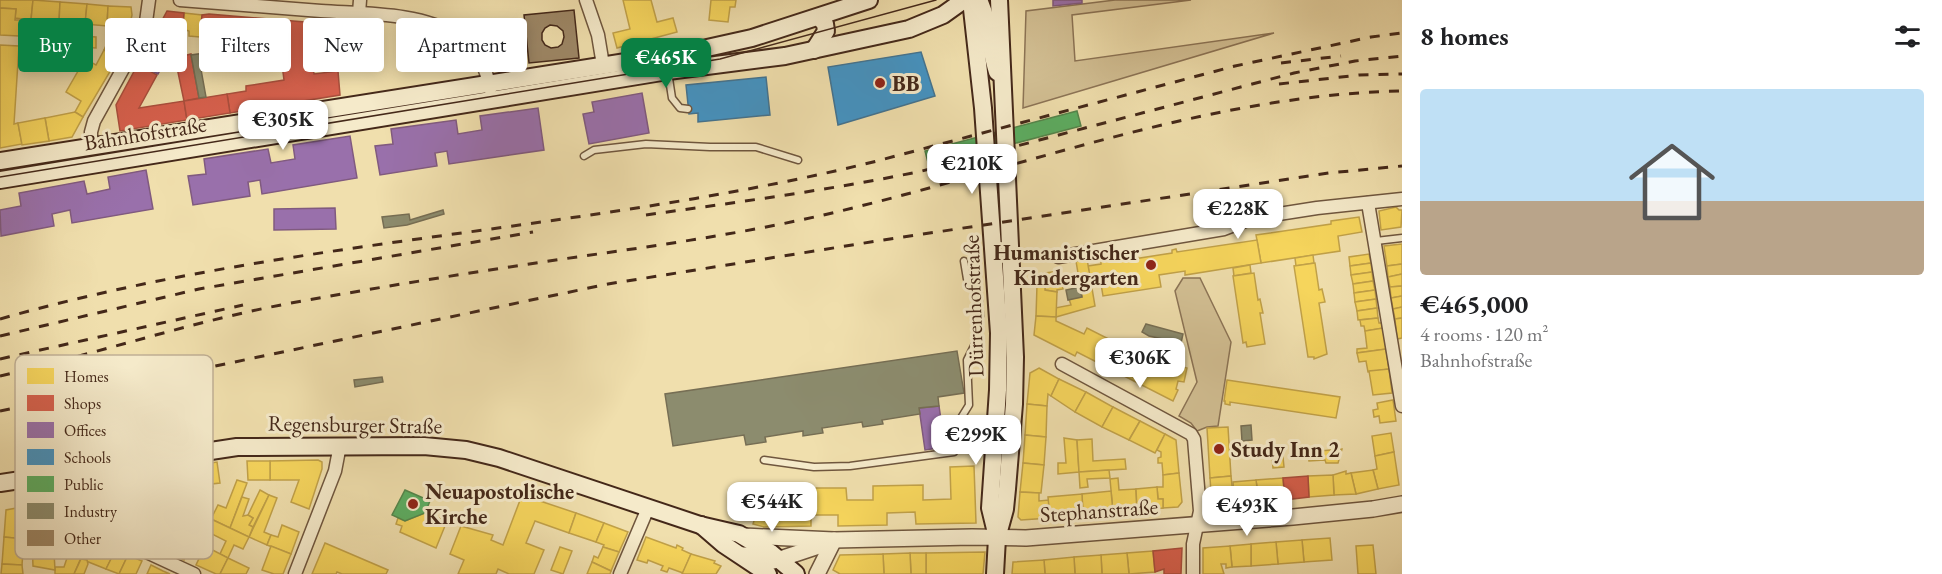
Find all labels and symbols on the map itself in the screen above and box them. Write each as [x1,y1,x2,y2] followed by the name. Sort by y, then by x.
[624,38,708,89] pin: €465K
[892,69,920,98] place label: BB
[873,76,887,90] marker: BB
[241,100,325,151] pin: €305K
[82,109,209,157] street label: Bahnhofstraße
[930,144,1014,195] pin: €210K
[1196,189,1280,240] pin: €228K
[957,234,990,377] street label: Dürrenhofstraße
[993,238,1140,292] place label: Humanistischer Kindergarten
[1144,258,1158,272] marker: Humanistischer Kindergarten
[1098,338,1182,389] pin: €306K
[15,355,213,559] legend
[64,366,109,387] text: Homes
[64,393,101,414] text: Shops
[268,408,443,441] street label: Regensburger Straße
[934,415,1018,466] pin: €299K
[64,420,106,441] text: Offices
[1231,435,1340,464] place label: Study Inn 2
[1212,442,1226,456] marker: Study Inn 2
[64,447,111,468] text: Schools
[64,474,104,495] text: Public
[425,477,574,531] place label: Neuapostolische Kirche
[730,482,814,533] pin: €544K
[1205,486,1289,537] pin: €493K
[1039,492,1159,529] street label: Stephanstraße
[406,497,420,511] marker: Neuapostolische Kirche
[64,501,118,522] text: Industry
[64,528,102,549] text: Other

